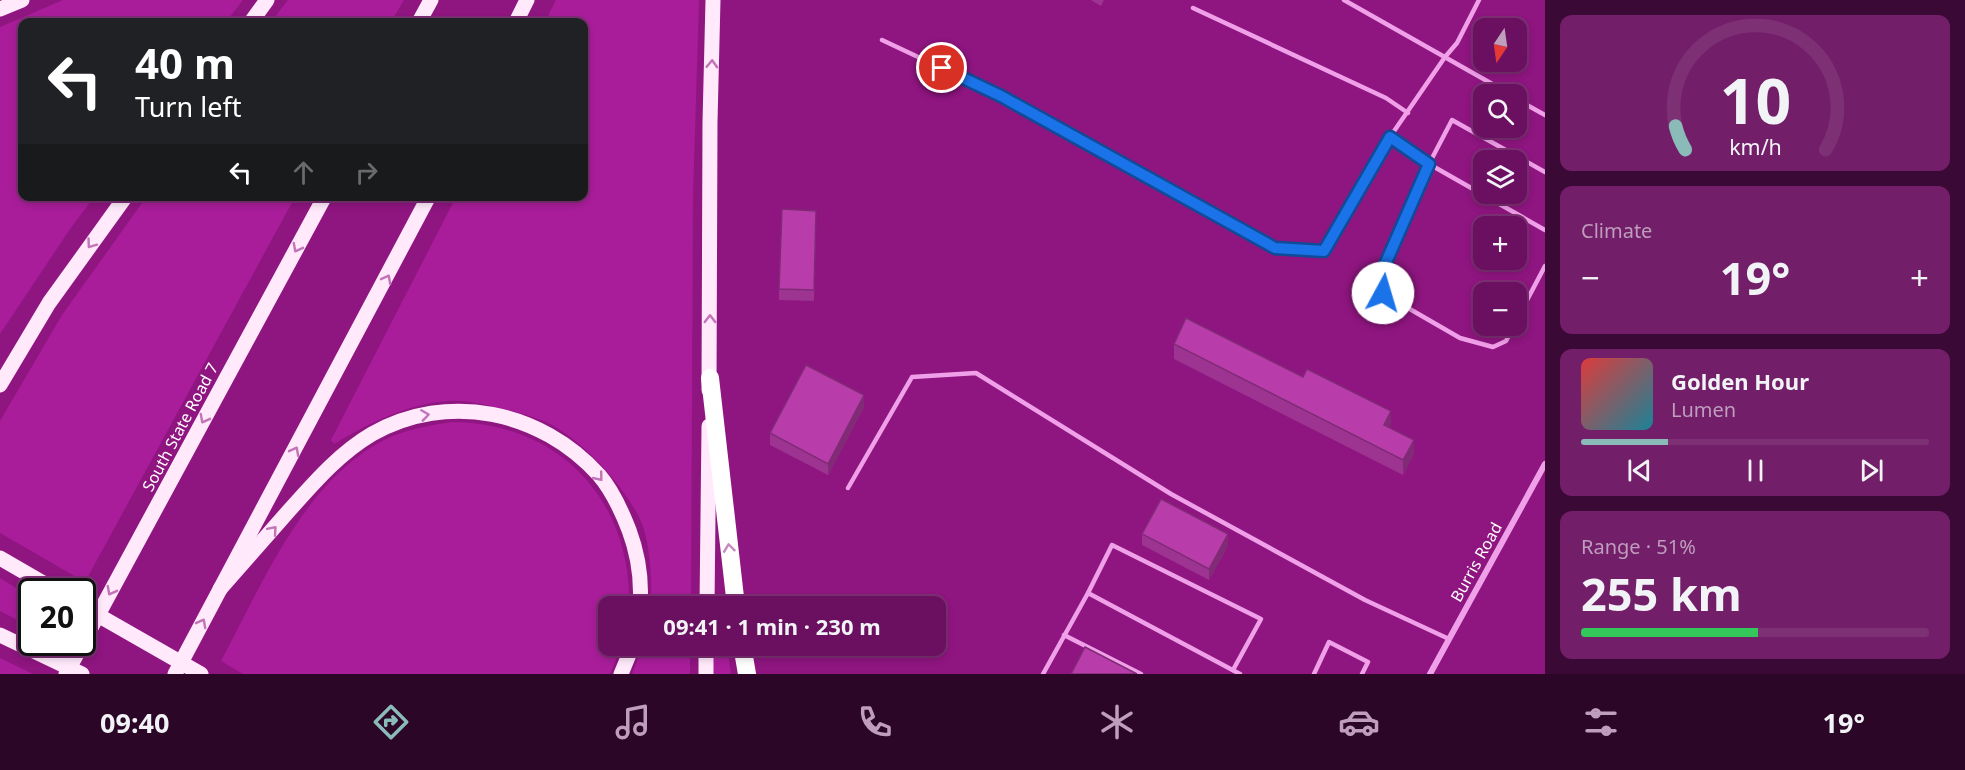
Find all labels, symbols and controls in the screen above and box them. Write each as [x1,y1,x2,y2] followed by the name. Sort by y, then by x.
[1473,18,1527,72] north arrow
[1473,18,1527,336] map controls
[135,34,235,91] text: 40 m
[36,42,114,120] icon: left
[916,42,967,93] pin
[925,51,958,84] icon: arrive
[1719,57,1791,142] text: 10
[705,59,718,68] one-way arrow
[1473,84,1527,138] button: search
[135,88,241,125] text: Turn left
[1729,132,1781,161] text: km/h
[1473,150,1527,204] button: layers
[224,156,257,189] icon: left
[287,156,320,189] icon: ahead
[350,156,383,189] icon: right
[1473,216,1527,270] button: +
[1581,217,1652,244] text: Climate
[88,237,99,248] one-way arrow
[293,242,304,252] one-way arrow
[1720,247,1790,308] text: 19°
[1581,255,1600,300] text: −
[1910,255,1929,300] text: +
[1351,261,1415,325] position arrow
[380,275,391,285] one-way arrow
[1473,282,1527,336] button: −
[704,315,716,324] one-way arrow
[137,359,223,495] street label: South State Road 7
[1671,366,1809,396] text: Golden Hour
[1671,396,1736,423] text: Lumen
[420,409,429,421] one-way arrow
[200,413,211,424] one-way arrow
[288,446,299,457] one-way arrow
[1623,454,1656,487] icon: previous
[1739,454,1772,487] icon: pause
[1855,454,1888,487] icon: next
[592,470,603,481] one-way arrow
[1445,518,1507,606] street label: Burris Road
[266,526,277,537] one-way arrow
[1581,533,1696,560] text: Range · 51%
[724,543,736,552] one-way arrow
[1581,563,1742,624] text: 255 km
[18,578,96,656] speed limit sign: 20
[107,585,118,595] one-way arrow
[663,611,881,641] text: 09:41 · 1 min · 230 m
[195,618,206,629] one-way arrow
[370,701,412,743] icon: directions
[612,701,654,743] icon: music
[854,701,896,743] icon: phone
[1096,701,1138,743] icon: climate
[1338,701,1380,743] icon: car
[1580,701,1622,743] icon: filters
[100,704,169,741] text: 09:40
[1823,704,1865,741] text: 19°

